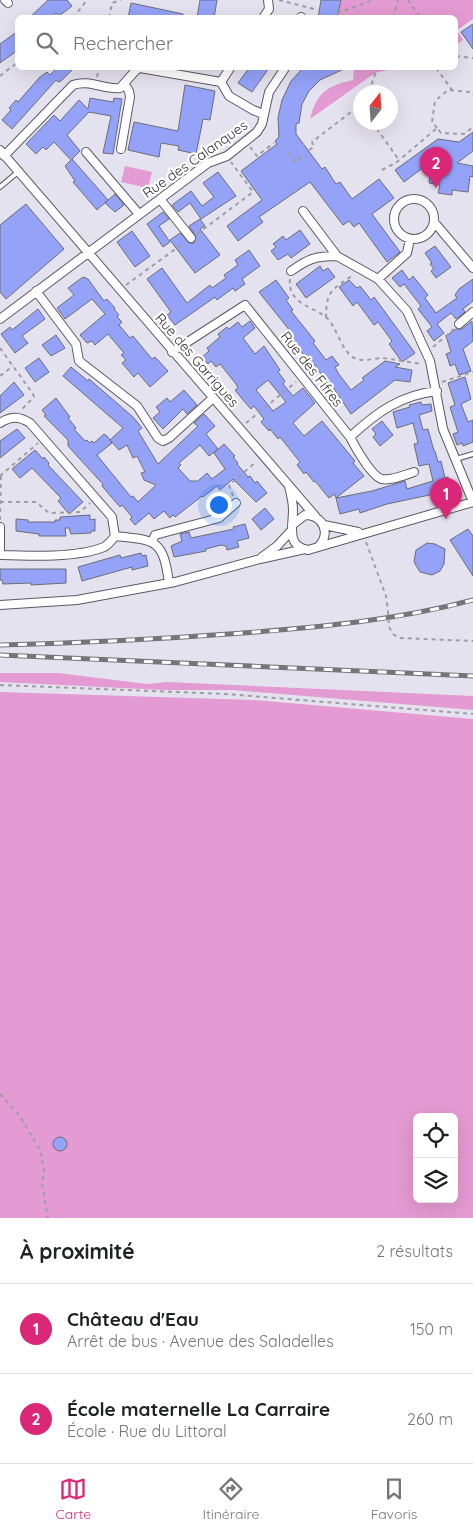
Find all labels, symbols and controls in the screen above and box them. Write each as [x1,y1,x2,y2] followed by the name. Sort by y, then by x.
[15,15,458,70] search box
[33,29,61,57] icon: search
[73,31,173,55] text: Rechercher
[353,85,398,130] north arrow
[139,116,251,202] street label: Rue des Calanques
[420,147,452,188] pin: 2
[151,309,243,411] street label: Rue des Garrigues
[277,328,347,410] street label: Rue des Fifres
[430,478,462,519] pin: 1
[206,492,232,518] your location
[413,1113,458,1203] map controls
[413,1113,458,1158] button: locate
[413,1158,458,1203] button: layers
[20,1238,135,1264] text: À proximité
[376,1241,453,1261] text: 2 résultats
[67,1307,199,1331] text: Château d'Eau
[33,1319,39,1339] text: 1
[410,1319,453,1339] text: 150 m
[67,1331,334,1351] text: Arrêt de bus · Avenue des Saladelles
[67,1397,330,1421] text: École maternelle La Carraire
[31,1409,41,1429] text: 2
[407,1409,453,1429] text: 260 m
[67,1421,227,1441] text: École · Rue du Littoral
[56,1475,91,1523] tab: Carte
[202,1475,259,1523] tab: Itinéraire
[371,1475,417,1523] tab: Favoris

